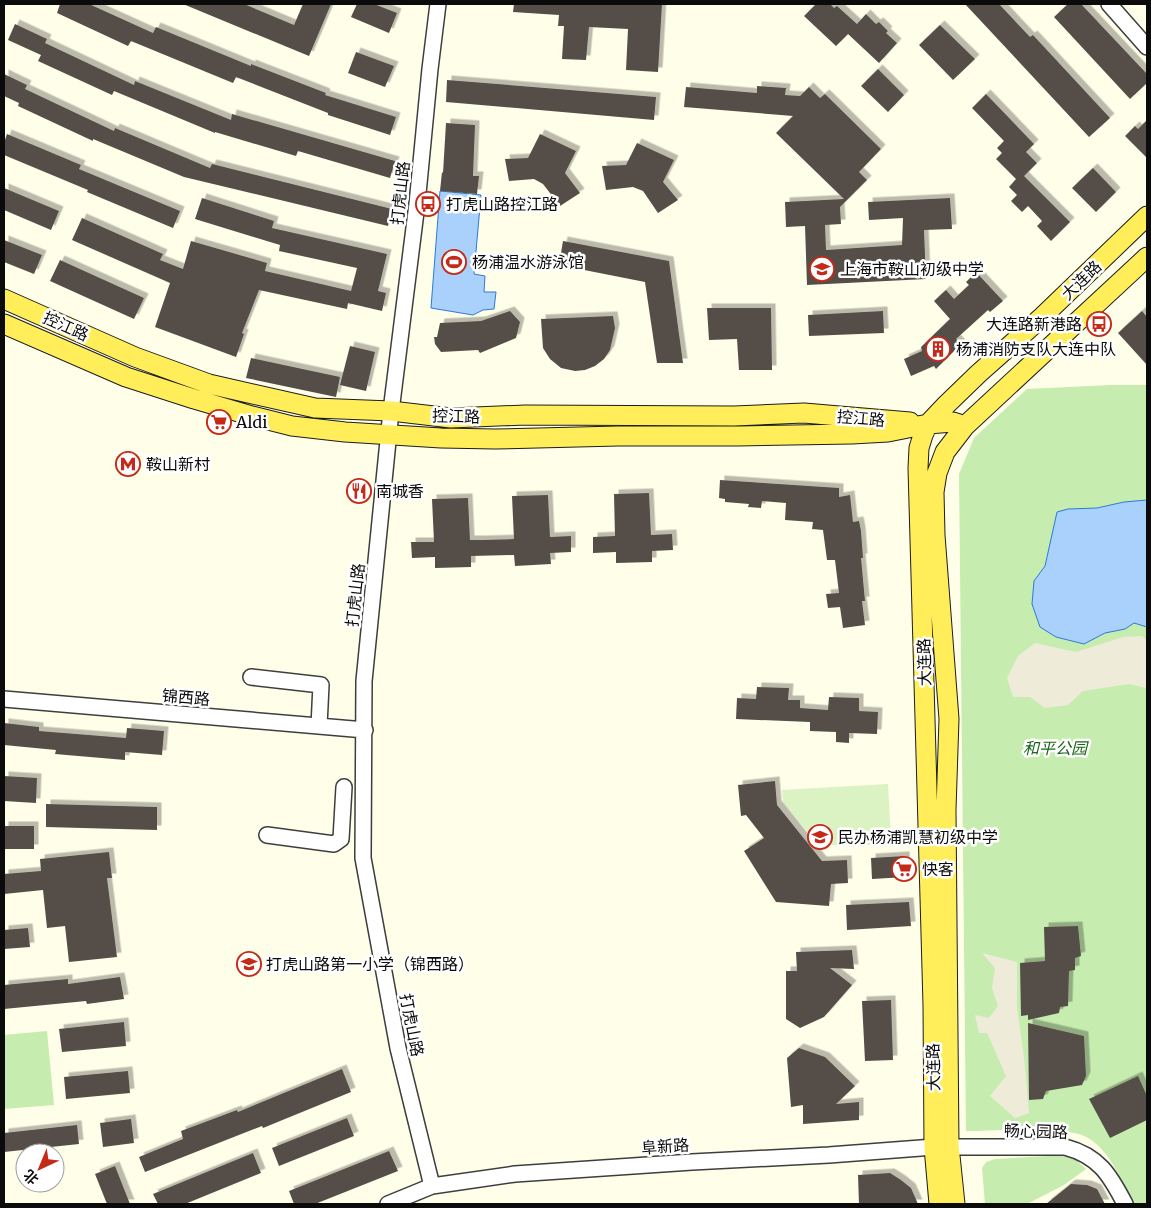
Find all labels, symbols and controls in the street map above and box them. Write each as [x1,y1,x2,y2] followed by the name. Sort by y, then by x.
[387,160,413,226] street label: 打虎山路
[415,191,441,217] bus stop icon: 打虎山路控江路
[446,194,558,214] place label: 打虎山路控江路
[441,249,467,275] sports icon: 杨浦温水游泳馆
[472,252,584,272] place label: 杨浦温水游泳馆
[809,256,835,282] school or university icon: 上海市鞍山初级中学
[1057,256,1105,304] street label: 大连路
[840,259,984,279] place label: 上海市鞍山初级中学
[40,307,92,345] street label: 控江路
[1086,311,1112,337] bus stop icon: 大连路新港路
[986,314,1082,334] place label: 大连路新港路
[925,336,951,362] building icon: 杨浦消防支队大连中队
[956,339,1116,359] place label: 杨浦消防支队大连中队
[432,406,480,426] street label: 控江路
[836,406,886,430] street label: 控江路
[206,409,232,435] supermarket icon: Aldi
[235,412,267,432] place label: Aldi
[115,451,141,477] metro station icon: 鞍山新村
[146,454,210,474] place label: 鞍山新村
[346,478,372,504] restaurant icon: 南城香
[376,481,424,501] place label: 南城香
[342,562,368,628] street label: 打虎山路
[914,638,934,686] street label: 大连路
[161,685,211,709] street label: 锦西路
[1023,738,1089,758] park label: 和平公园
[807,824,833,850] school or university icon: 民办杨浦凯慧初级中学
[838,827,998,847] place label: 民办杨浦凯慧初级中学
[891,856,917,882] supermarket icon: 快客
[922,859,954,879] place label: 快客
[236,951,262,977] school or university icon: 打虎山路第一小学（锦西路）
[266,954,474,974] place label: 打虎山路第一小学（锦西路）
[396,992,428,1058] street label: 打虎山路
[923,1043,943,1091] street label: 大连路
[1004,1120,1068,1142] street label: 畅心园路
[640,1134,690,1158] street label: 阜新路
[15,1143,65,1193] north arrow
[20,1166,42,1189] text: 北

